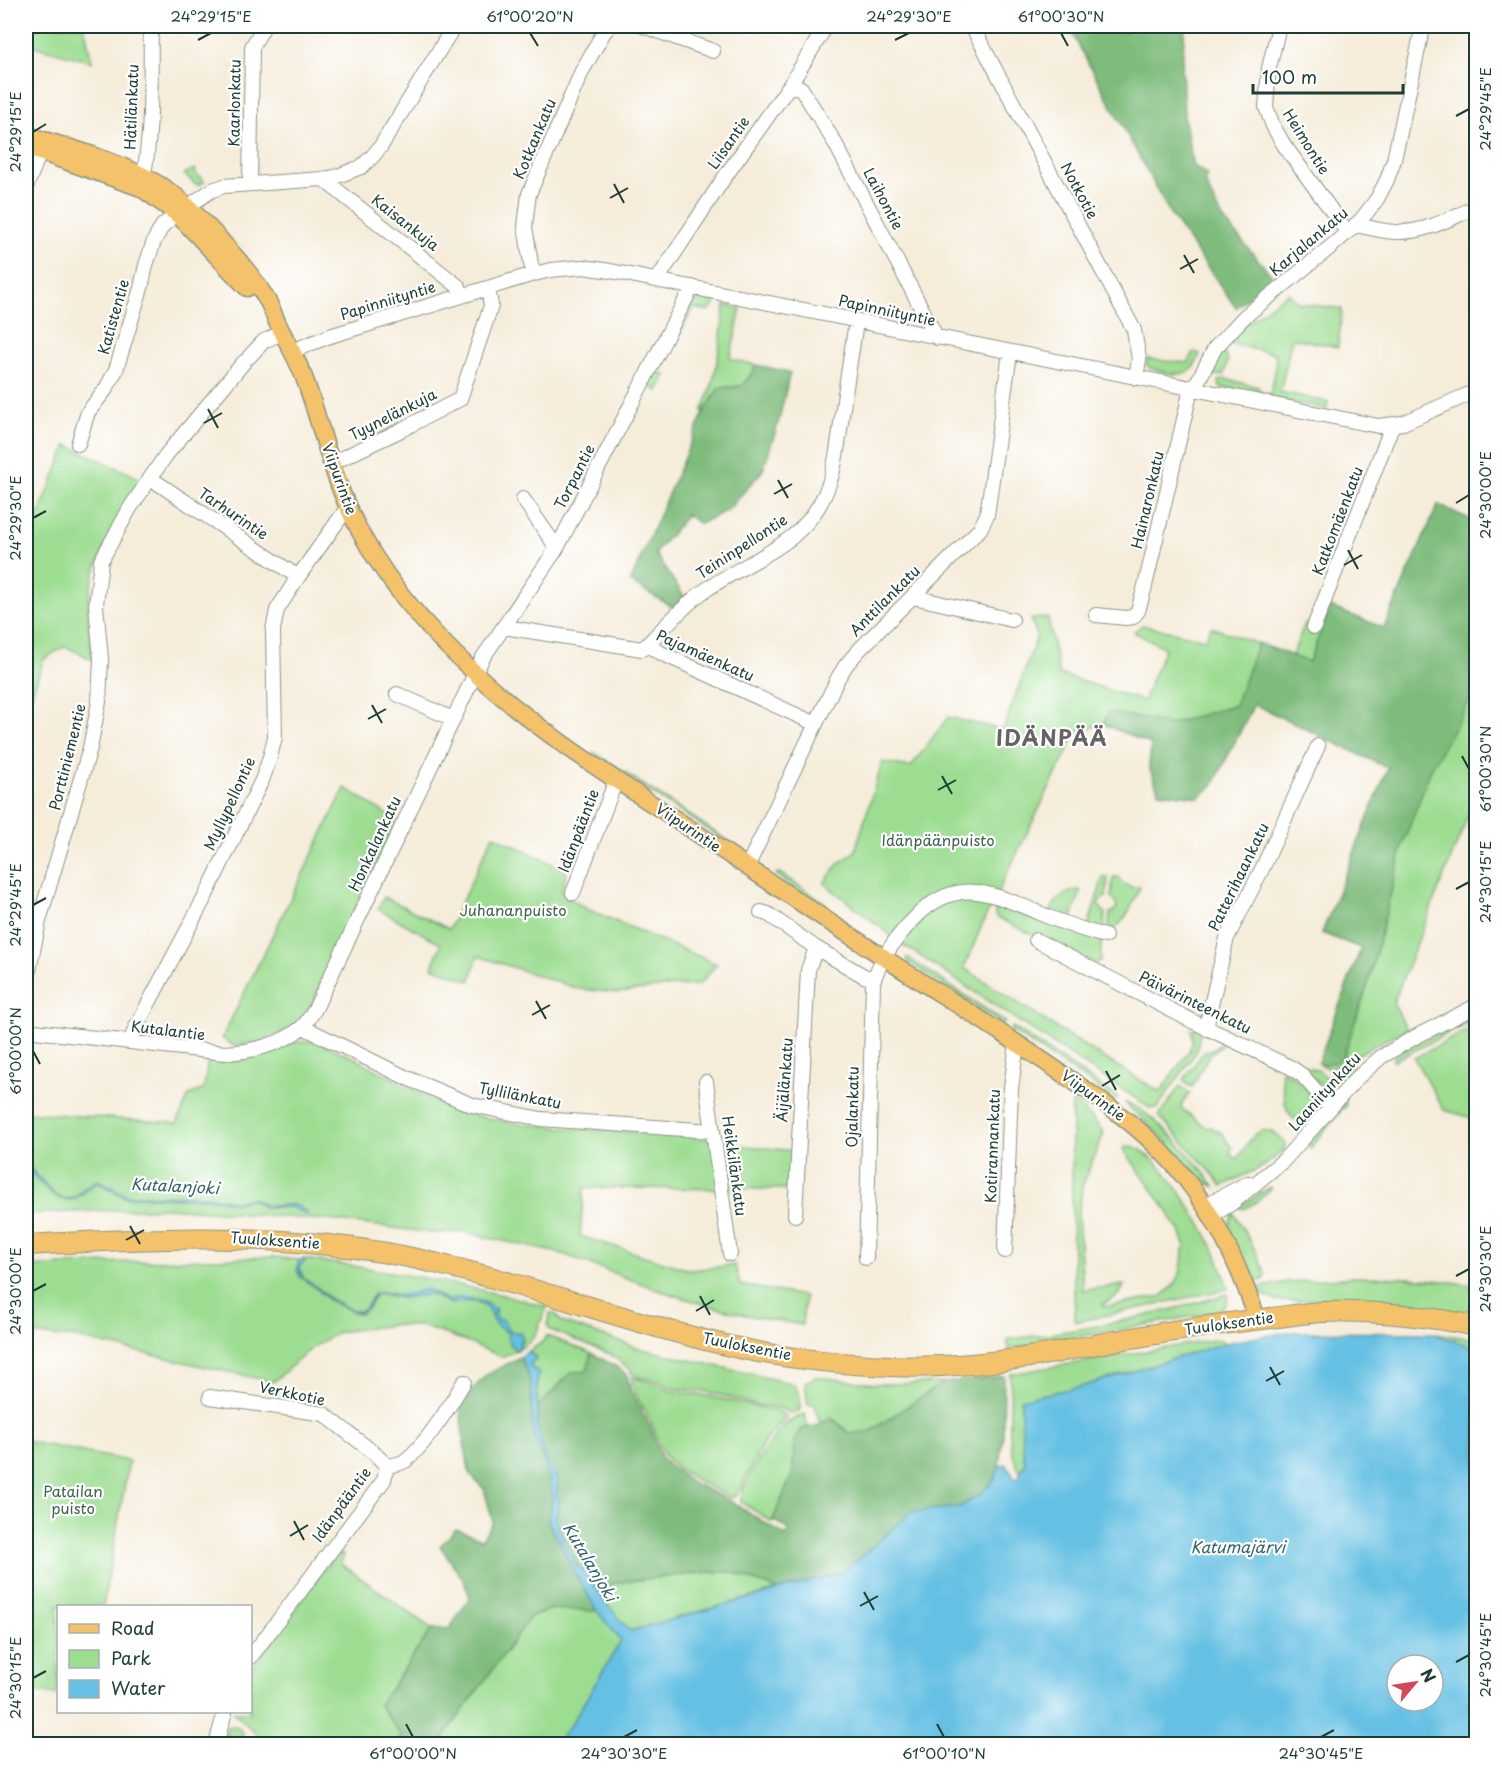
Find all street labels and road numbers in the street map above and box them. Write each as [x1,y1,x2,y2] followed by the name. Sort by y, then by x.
[221,59,246,147] street label: Kaarlonkatu
[118,64,143,150] street label: Hätilänkatu
[506,94,561,182] street label: Kotkankatu
[1278,104,1336,178] street label: Heimontie
[701,111,755,173] street label: Liisantie
[1056,158,1105,223] street label: Notkotie
[858,163,910,233] street label: Laihontie
[367,188,445,256] street label: Kaisankuja
[1264,201,1352,281] street label: Karjalankatu
[337,274,438,325] street label: Papinniityntie
[91,276,134,357] street label: Katistentie
[837,288,938,331] street label: Papinniityntie
[345,381,441,446] street label: Tyynelänkuja
[317,439,364,518] street label: Viipurintie
[547,440,600,513] street label: Torpantie
[1124,448,1169,551] street label: Hainaronkatu
[1305,463,1368,578] street label: Katkomäenkatu
[194,481,274,545] street label: Tarhurintie
[691,508,791,584] street label: Teininpellontie
[843,559,925,641] street label: Anttilankatu
[653,623,758,686] street label: Pajamäenkatu
[42,701,91,812] street label: Porttiniementie
[197,753,260,854] street label: Myllypellontie
[551,785,604,876] street label: Idänpääntie
[341,792,406,895] street label: Honkalankatu
[651,796,726,857] street label: Viipurintie
[1201,818,1274,934] street label: Patterihaankatu
[1136,964,1256,1039] street label: Päivärinteenkatu
[130,1014,207,1045] street label: Kutalantie
[769,1037,798,1123] street label: Äijälänkatu
[1282,1046,1366,1136] street label: Laaniitynkatu
[1057,1064,1131,1126] street label: Viipurintie
[839,1066,864,1148] street label: Ojalankatu
[477,1075,564,1114] street label: Tyllilänkatu
[978,1089,1005,1203] street label: Kotirannankatu
[717,1114,754,1217] street label: Heikkilänkatu
[230,1225,321,1254] street label: Tuuloksentie
[1183,1305,1275,1340] street label: Tuuloksentie
[701,1326,793,1365] street label: Tuuloksentie
[257,1374,327,1411] street label: Verkkotie
[306,1462,376,1546] street label: Idänpääntie

